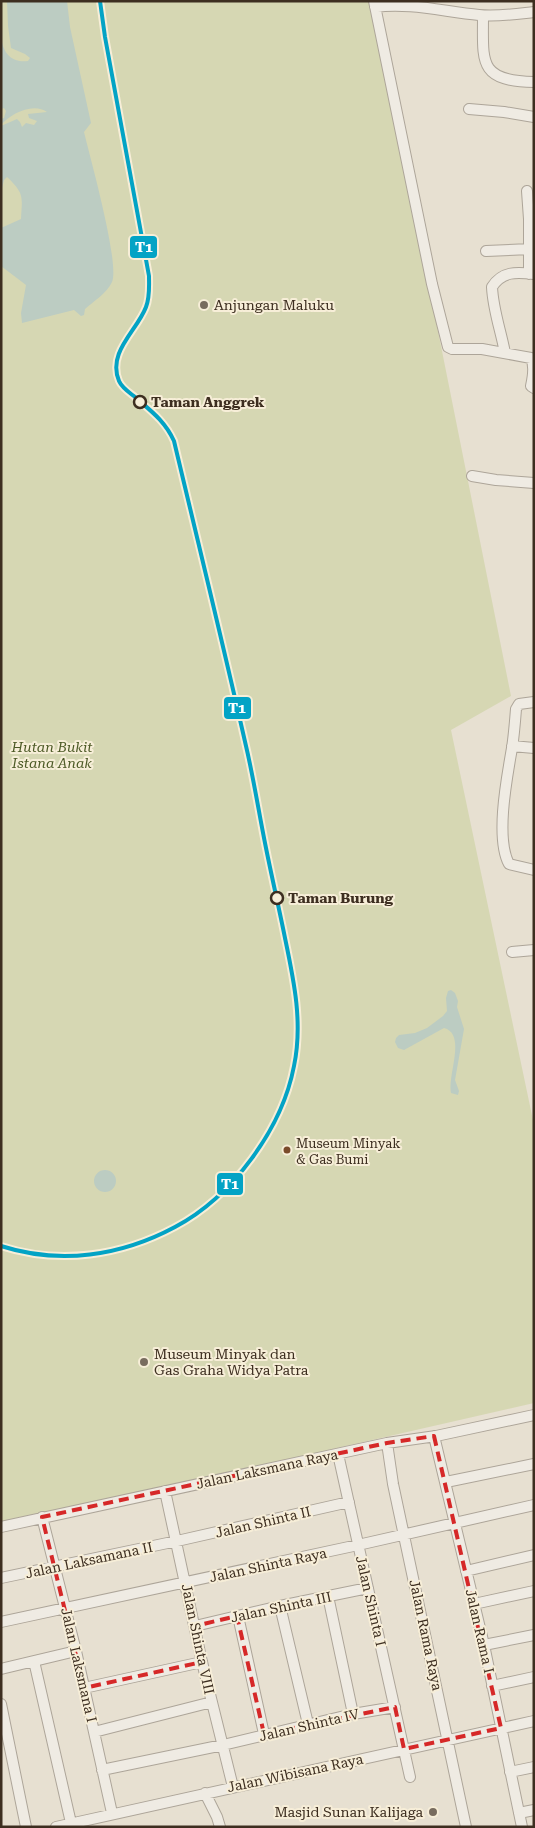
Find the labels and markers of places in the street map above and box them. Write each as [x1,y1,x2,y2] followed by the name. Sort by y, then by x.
[214,297,334,313] place label: Anjungan Maluku
[198,299,210,311] marker: Anjungan Maluku
[151,394,265,410] place label: Taman Anggrek
[133,395,147,409] marker: Taman Anggrek
[288,890,394,906] place label: Taman Burung
[270,891,284,905] marker: Taman Burung
[296,1136,400,1167] place label: Museum Minyak & Gas Bumi
[282,1145,292,1155] marker: Museum Minyak & Gas Bumi
[154,1346,309,1378] place label: Museum Minyak dan Gas Graha Widya Patra
[138,1356,150,1368] marker: Museum Minyak dan Gas Graha Widya Patra
[274,1804,423,1820] place label: Masjid Sunan Kalijaga
[427,1806,439,1818] marker: Masjid Sunan Kalijaga

